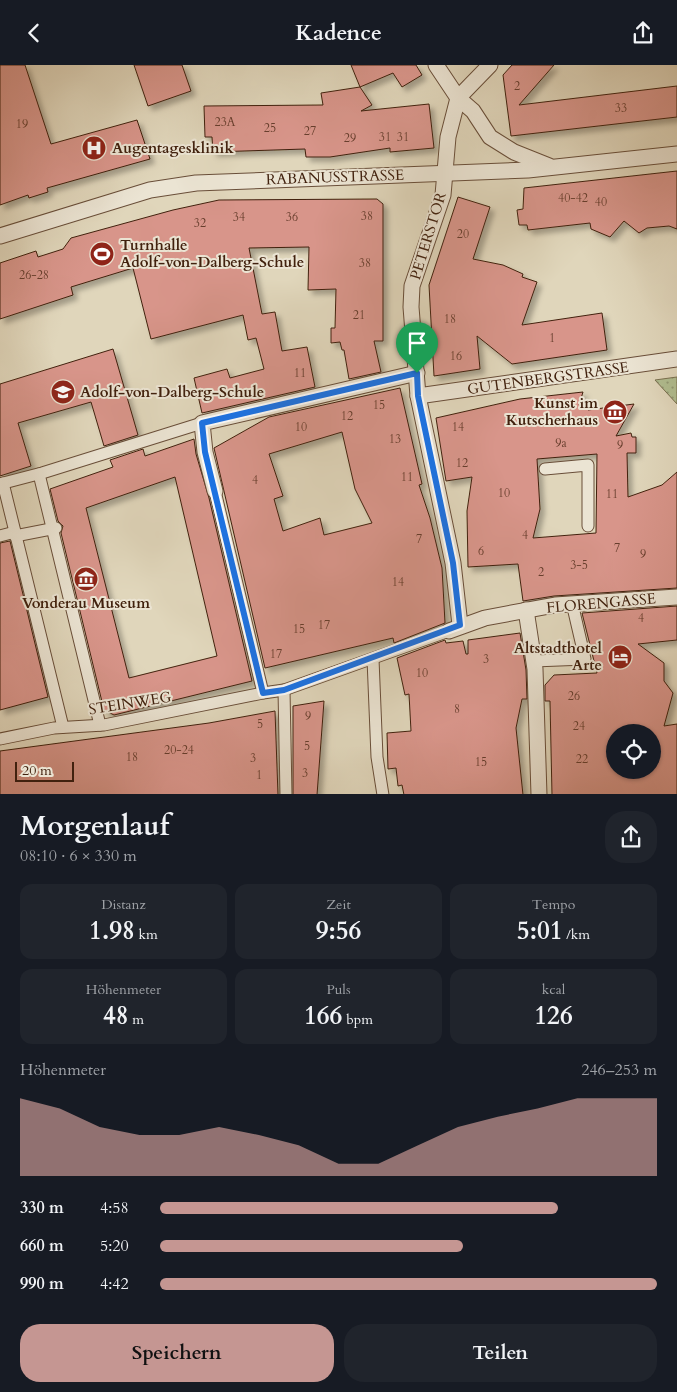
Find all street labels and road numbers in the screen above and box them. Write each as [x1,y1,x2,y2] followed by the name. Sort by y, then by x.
[266,165,404,189] street label: RABANUSSTRASSE
[405,189,451,282] street label: PETERSTOR
[466,357,630,399] street label: GUTENBERGSTRASSE
[545,588,657,618] street label: FLORENGASSE
[87,687,173,719] street label: STEINWEG

